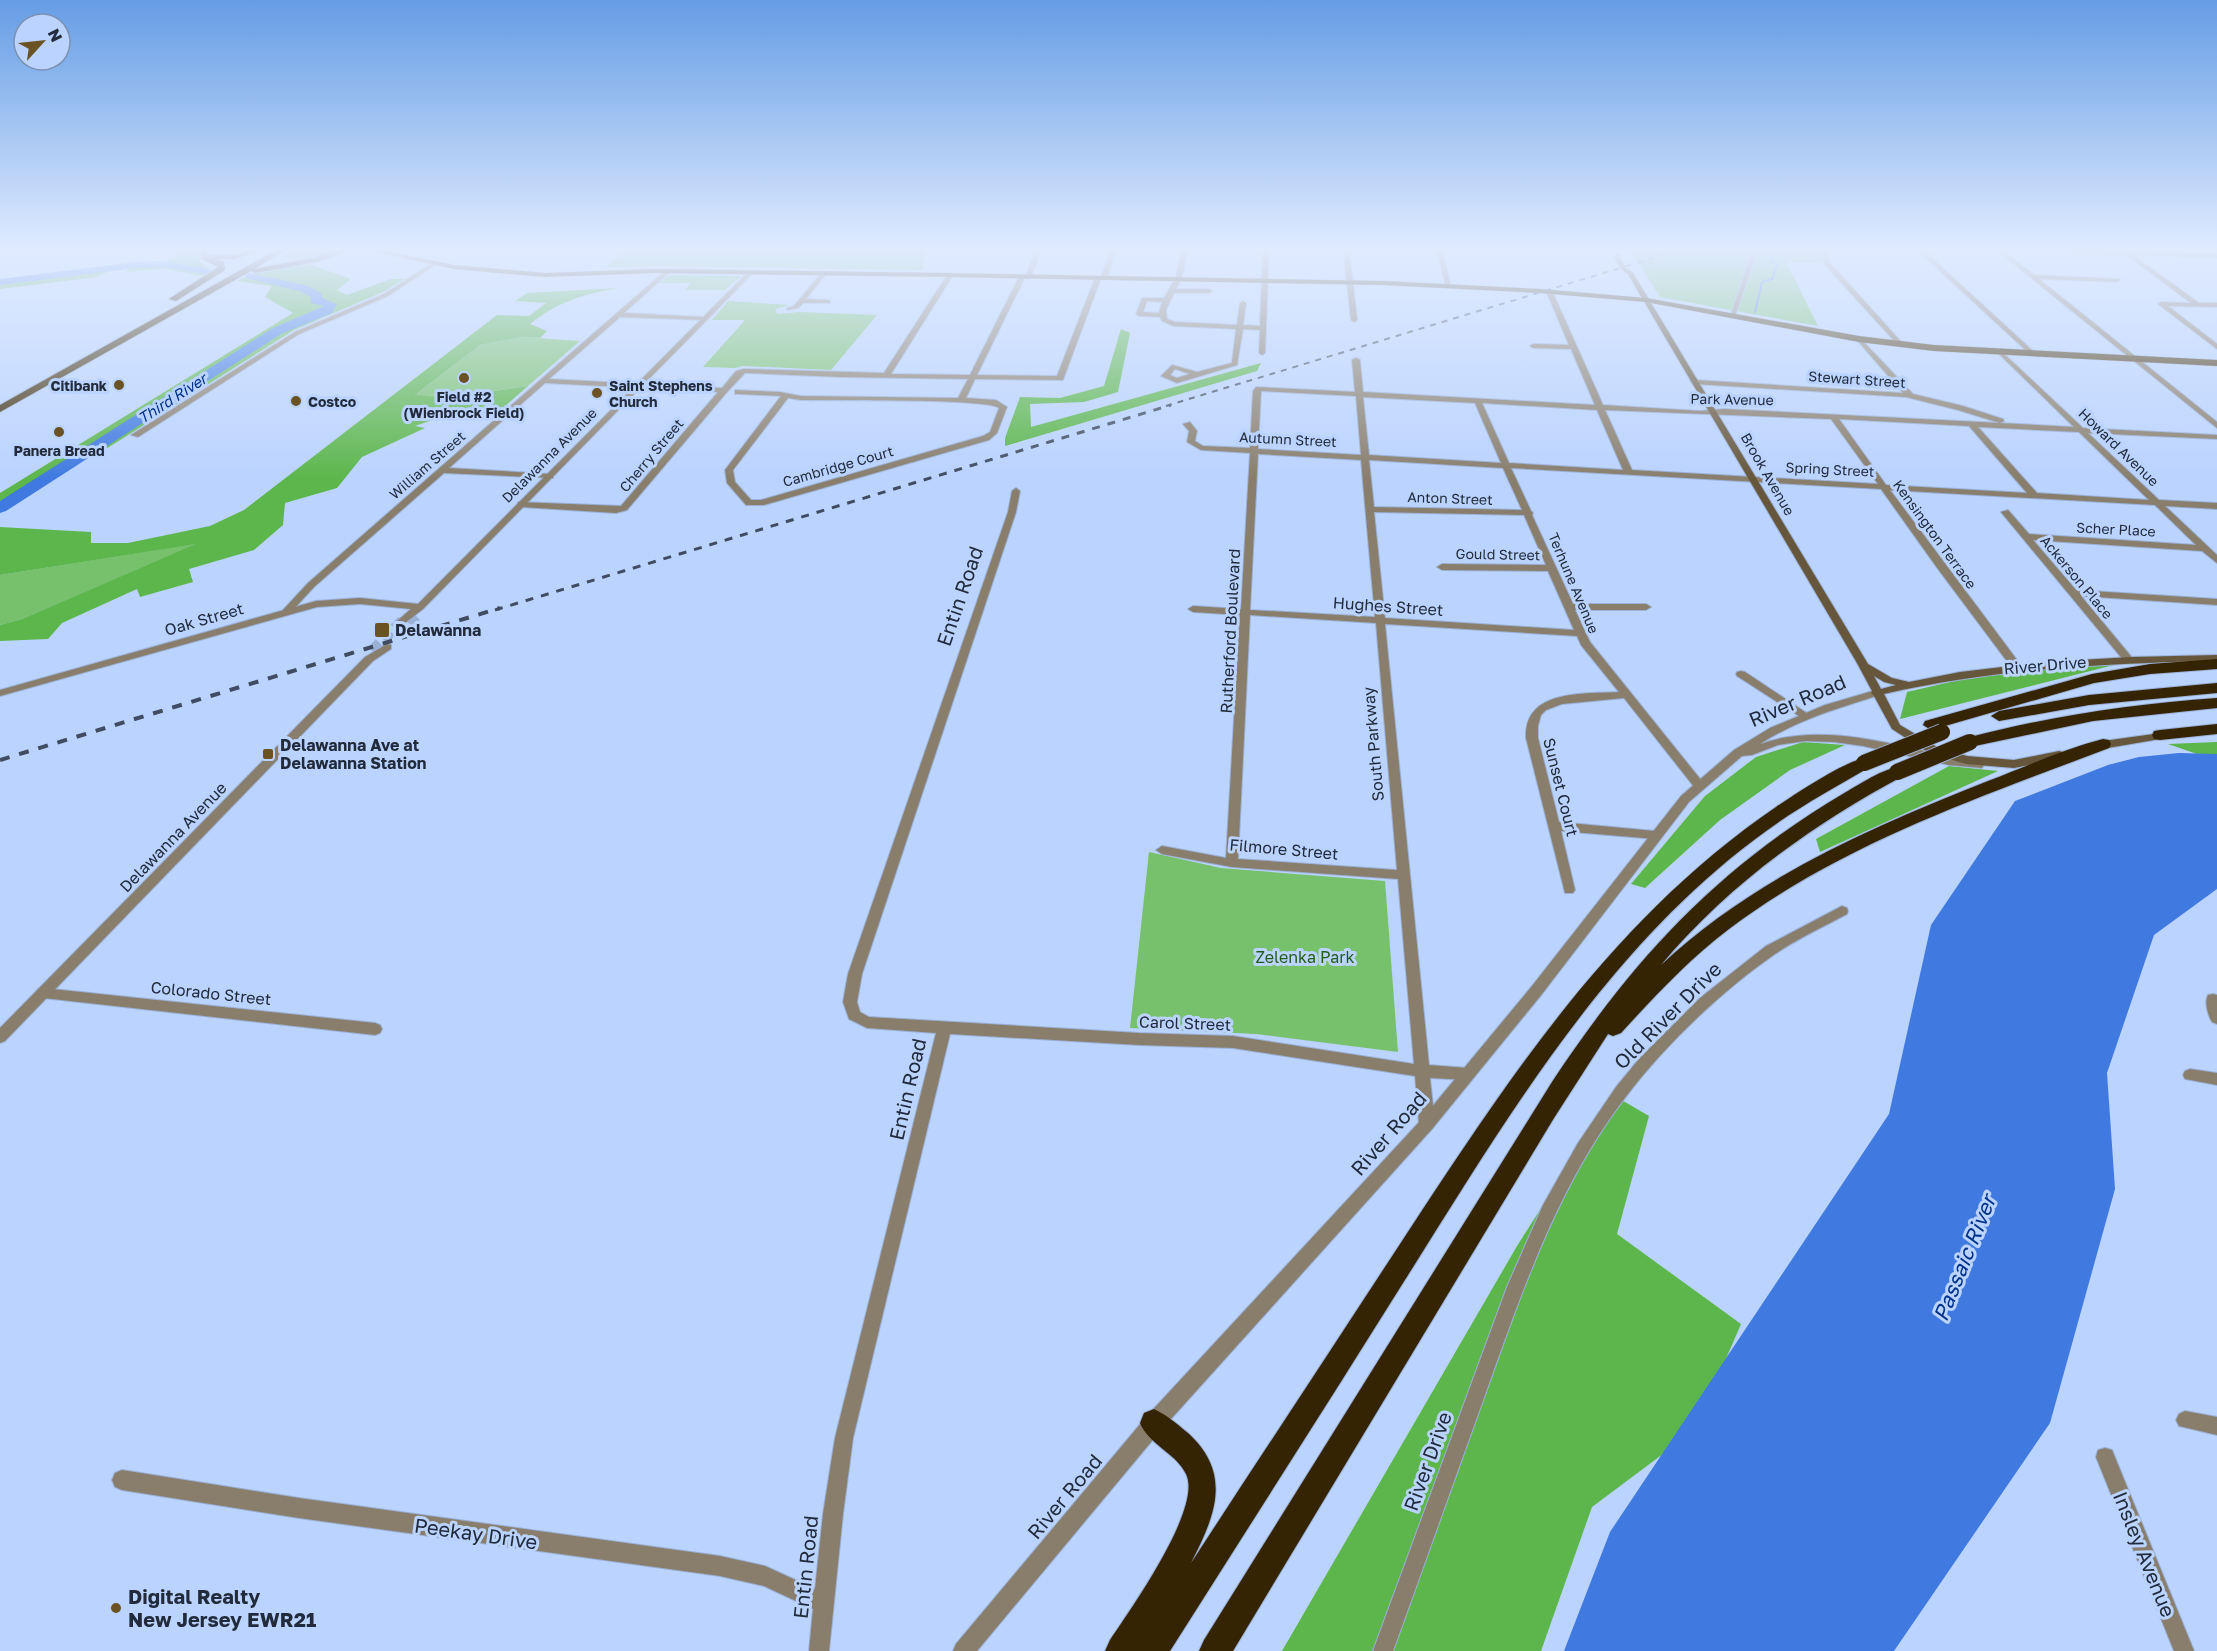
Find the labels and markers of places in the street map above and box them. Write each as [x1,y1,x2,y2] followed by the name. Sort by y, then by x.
[457,371,471,385] marker: Field #2 (Wienbrock Field)
[50,377,107,394] place label: Citibank
[609,377,713,410] place label: Saint Stephens Church
[112,378,126,392] marker: Citibank
[590,386,604,400] marker: Saint Stephens Church
[404,388,524,421] place label: Field #2 (Wienbrock Field)
[308,393,356,410] place label: Costco
[289,394,303,408] marker: Costco
[52,425,66,439] marker: Panera Bread
[13,442,105,459] place label: Panera Bread
[395,620,481,640] place label: Delawanna
[373,621,391,639] marker: Delawanna
[280,735,426,773] place label: Delawanna Ave at Delawanna Station
[261,747,275,761] marker: Delawanna Ave at Delawanna Station
[128,1584,316,1631] place label: Digital Realty New Jersey EWR21
[109,1601,123,1615] marker: Digital Realty New Jersey EWR21

